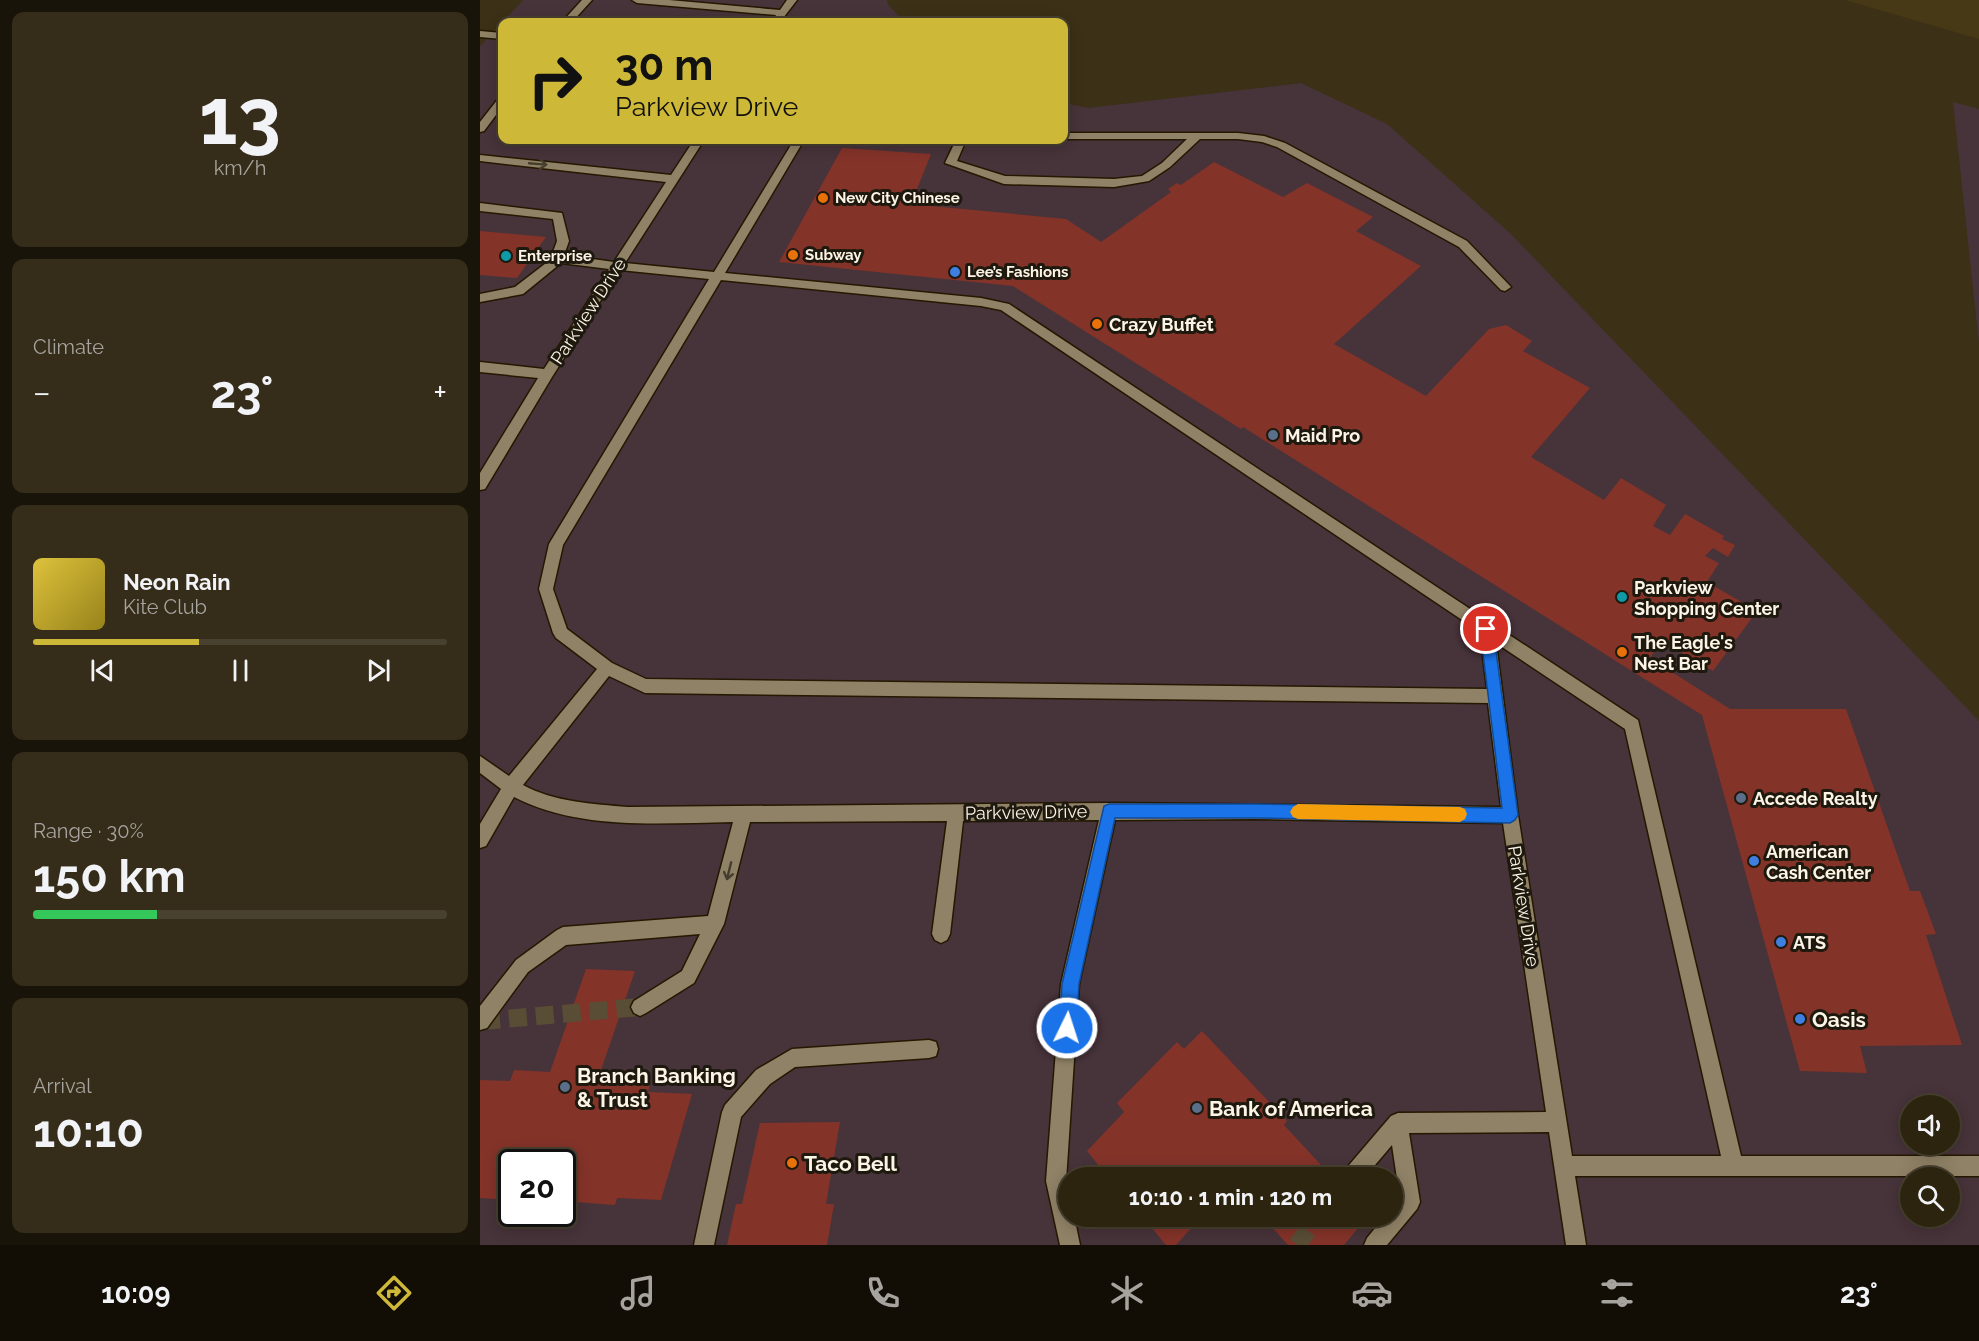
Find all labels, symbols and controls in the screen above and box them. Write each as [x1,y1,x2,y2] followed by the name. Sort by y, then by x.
[615,41,713,90] text: 30 m
[516,42,594,120] icon: right
[199,71,281,162] text: 13
[615,91,798,122] text: Parkview Drive
[214,156,266,180] text: km/h
[528,159,548,170] one-way arrow
[835,189,960,207] place label: New City Chinese
[816,191,830,205] marker: New City Chinese
[805,246,862,264] place label: Subway
[518,247,592,265] place label: Enterprise
[786,248,800,262] marker: Subway
[499,249,513,263] marker: Enterprise
[546,254,630,368] street label: Parkview Drive
[967,263,1069,281] place label: Lee’s Fashions
[948,265,962,279] marker: Lee’s Fashions
[1109,314,1214,335] place label: Crazy Buffet
[1090,317,1104,331] marker: Crazy Buffet
[33,335,104,359] text: Climate
[211,366,273,419] text: 23°
[33,373,51,412] text: −
[433,373,447,412] text: +
[1285,425,1360,446] place label: Maid Pro
[1266,428,1280,442] marker: Maid Pro
[123,569,231,595] text: Neon Rain
[1634,577,1779,619] place label: Parkview Shopping Center
[1615,590,1629,604] marker: Parkview Shopping Center
[123,595,207,619] text: Kite Club
[1460,603,1511,654] pin
[1469,612,1502,645] icon: arrive
[1634,632,1733,674] place label: The Eagle's Nest Bar
[1615,645,1629,659] marker: The Eagle's Nest Bar
[86,654,119,687] icon: previous
[224,654,257,687] icon: pause
[362,654,395,687] icon: next
[1753,788,1878,809] place label: Accede Realty
[1734,791,1748,805] marker: Accede Realty
[965,800,1088,824] street label: Parkview Drive
[33,819,144,843] text: Range · 30%
[1766,841,1871,883] place label: American Cash Center
[1504,844,1544,968] street label: Parkview Drive
[33,850,186,903] text: 150 km
[1747,854,1761,868] marker: American Cash Center
[722,862,734,881] one-way arrow
[1793,932,1826,953] place label: ATS
[1774,935,1788,949] marker: ATS
[1035,996,1099,1060] position arrow
[1812,1007,1866,1032] place label: Oasis
[1793,1012,1807,1026] marker: Oasis
[577,1063,736,1112] place label: Branch Banking & Trust
[33,1074,92,1098] text: Arrival
[558,1080,572,1094] marker: Branch Banking & Trust
[1900,1095,1960,1227] map controls
[1900,1095,1960,1155] button: sound
[1209,1096,1373,1121] place label: Bank of America
[1190,1101,1204,1115] marker: Bank of America
[33,1105,144,1158] text: 10:10
[498,1149,576,1227] speed limit sign: 20
[804,1151,897,1176] place label: Taco Bell
[785,1156,799,1170] marker: Taco Bell
[1900,1167,1960,1227] button: search
[1129,1184,1332,1210] text: 10:10 · 1 min · 120 m
[373,1272,415,1314] icon: directions
[617,1272,659,1314] icon: music
[862,1272,904,1314] icon: phone
[1106,1272,1148,1314] icon: climate
[1351,1272,1393,1314] icon: car
[1596,1272,1638,1314] icon: filters
[101,1278,170,1309] text: 10:09
[1840,1278,1878,1309] text: 23°

